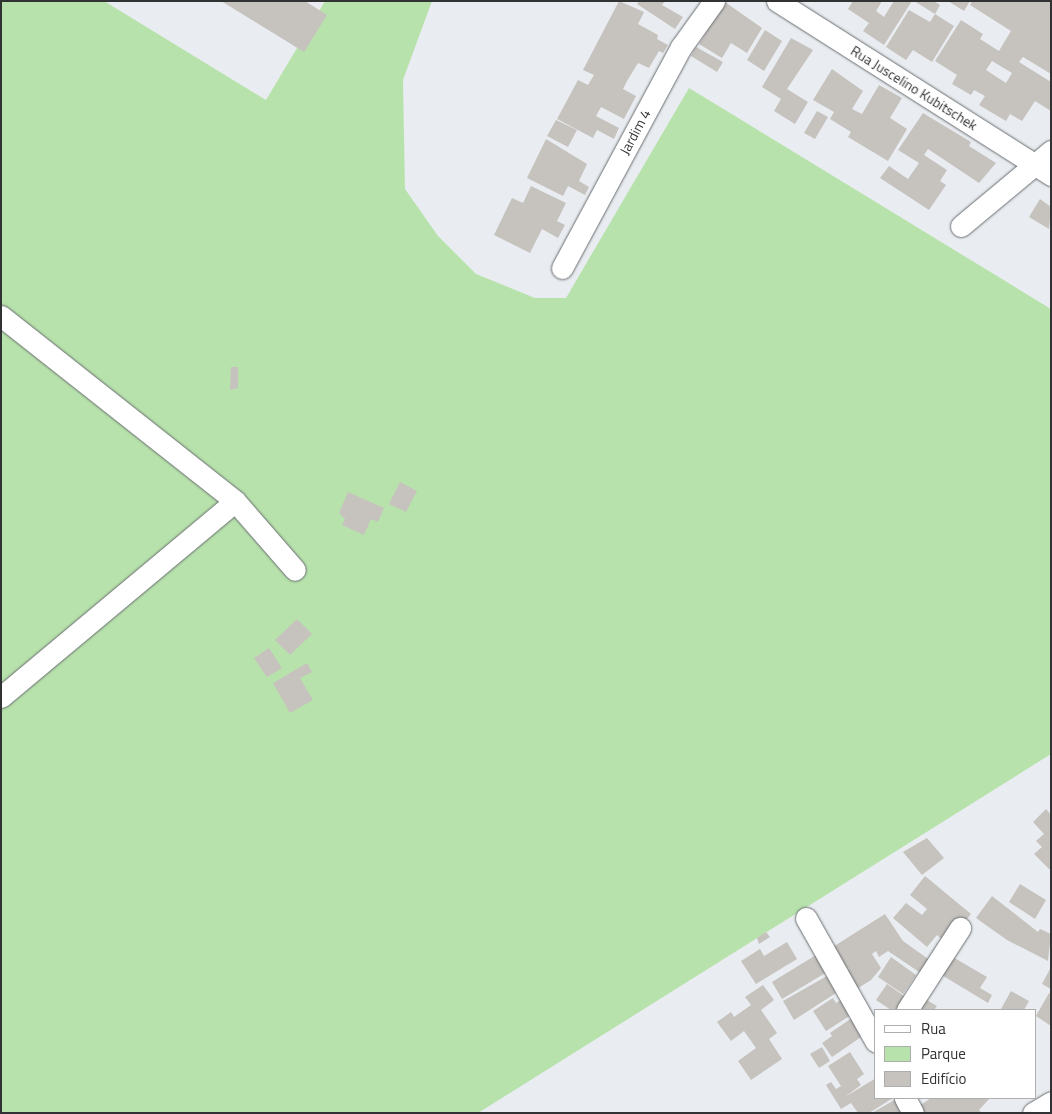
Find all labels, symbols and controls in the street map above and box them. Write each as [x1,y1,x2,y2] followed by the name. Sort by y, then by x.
[848,42,980,134] street label: Rua Juscelino Kubitschek
[616,107,654,157] street label: Jardim 4
[874,1009,1037,1099] legend
[921,1017,946,1040] text: Rua
[921,1042,966,1065] text: Parque
[921,1067,966,1090] text: Edifício

